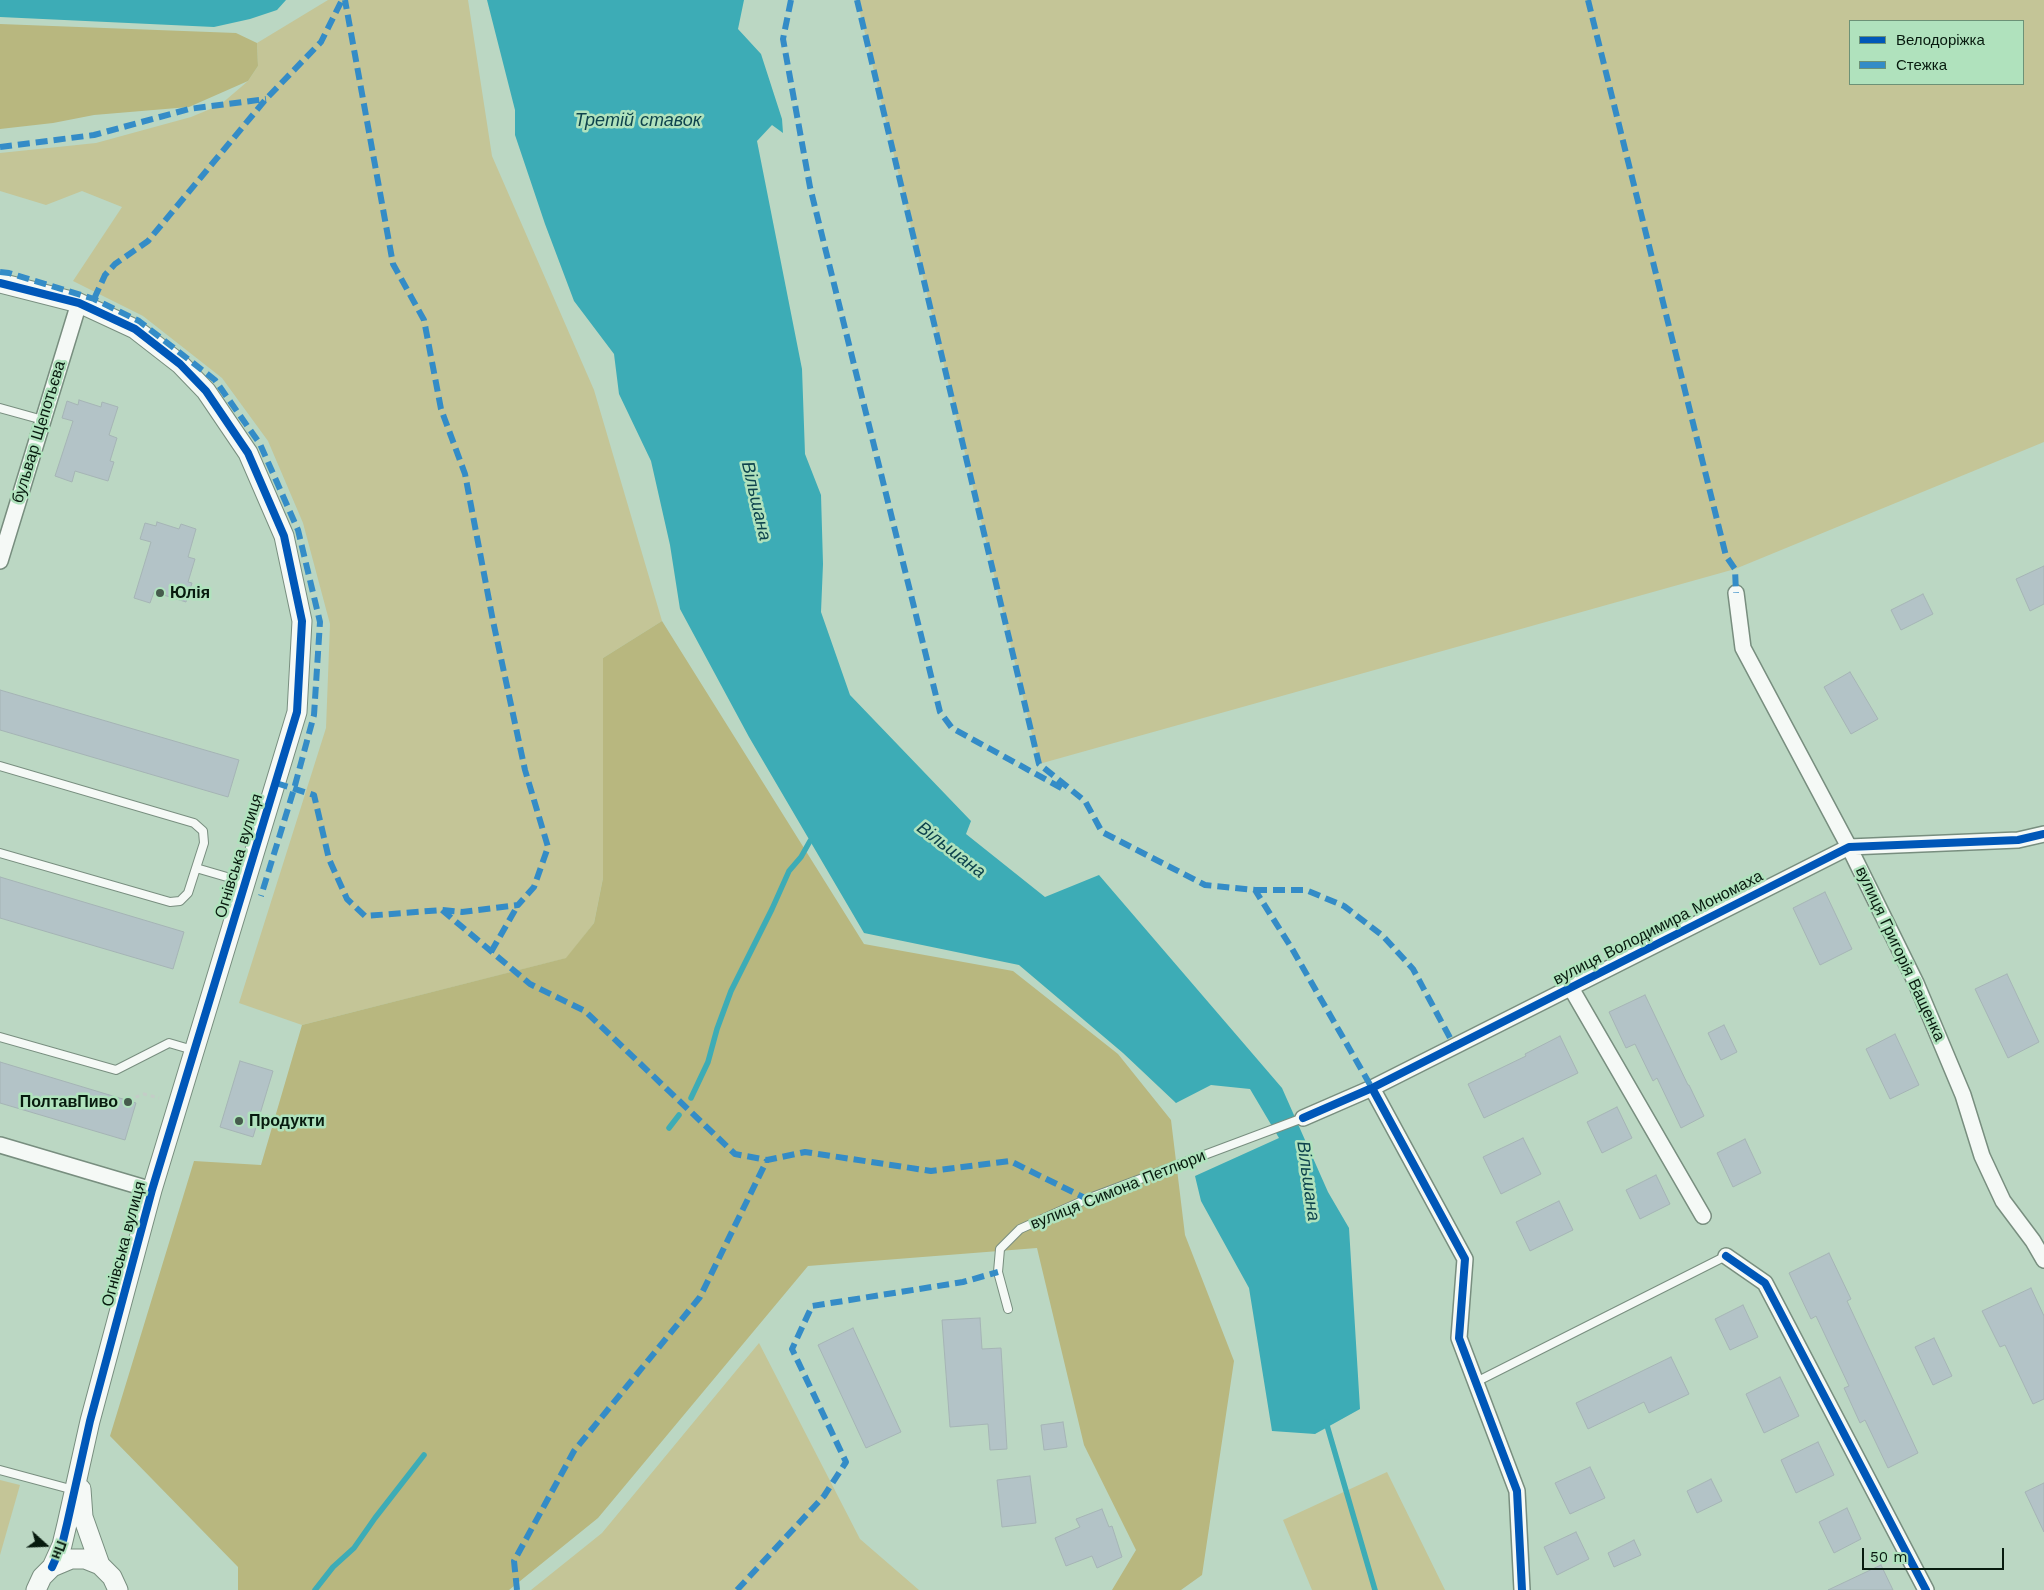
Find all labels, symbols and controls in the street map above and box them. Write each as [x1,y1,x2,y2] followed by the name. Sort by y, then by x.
[1849,20,2024,85] legend
[1896,31,1985,49] text: Велодоріжка
[1896,56,1947,74] text: Стежка
[575,110,701,132] water label: Третій ставок
[8,358,70,506] street label: бульвар Щепотьєва
[736,459,776,543] water label: Вільшана
[170,583,210,603] place label: Юлія
[154,587,166,599] marker: Юлія
[211,792,267,920] street label: Огнівська вулиця
[912,817,990,883] water label: Вільшана
[1851,864,1949,1044] street label: вулиця Григорія Ващенка
[1550,867,1766,989] street label: вулиця Володимира Мономаха
[20,1092,118,1112] place label: ПолтавПиво
[122,1096,134,1108] marker: ПолтавПиво
[249,1111,325,1131] place label: Продукти
[233,1115,245,1127] marker: Продукти
[1292,1140,1324,1222] water label: Вільшана
[1028,1146,1208,1234] street label: вулиця Симона Петлюри
[98,1179,150,1309] street label: Огнівська вулиця
[20,1520,70,1570] north arrow
[1864,1538,2006,1570] scale bar
[48,1539,70,1562] text: Пн
[1870,1548,1907,1566] text: 50 m

